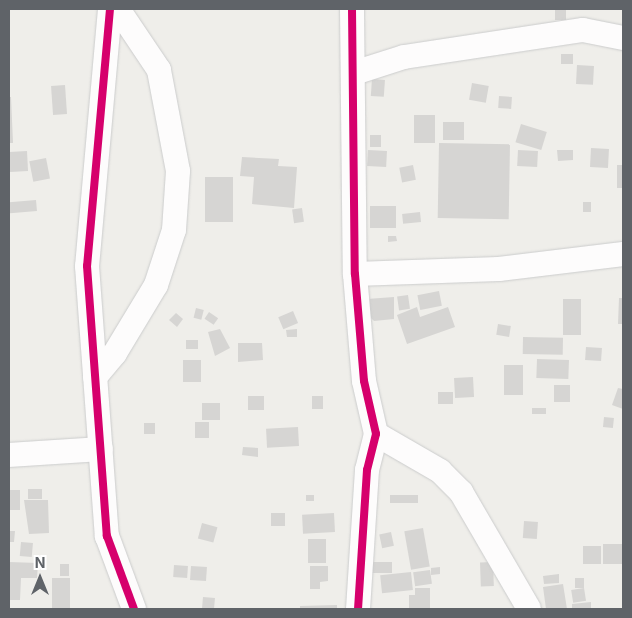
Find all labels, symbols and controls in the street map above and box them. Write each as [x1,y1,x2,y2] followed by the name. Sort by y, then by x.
[15,553,65,603] north arrow
[35,554,45,571] text: N

